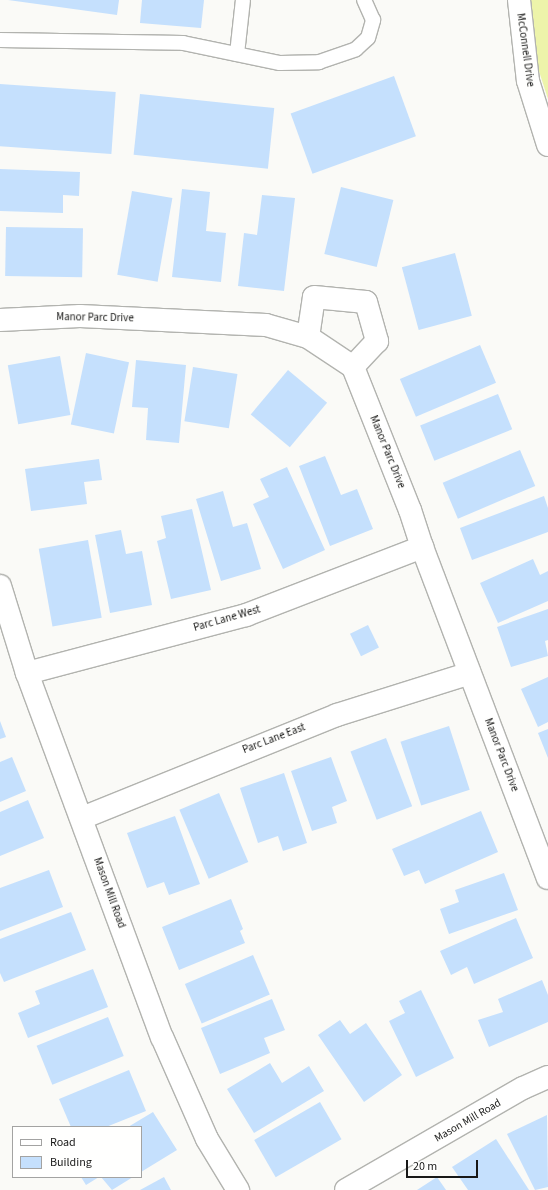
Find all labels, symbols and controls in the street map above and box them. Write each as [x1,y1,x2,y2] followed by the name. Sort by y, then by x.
[513,12,537,88] street label: McConnell Drive
[56,311,134,325] street label: Manor Parc Drive
[366,414,408,490] street label: Manor Parc Drive
[192,603,262,635] street label: Parc Lane West
[481,716,521,794] street label: Manor Parc Drive
[241,721,307,757] street label: Parc Lane East
[90,856,128,930] street label: Mason Mill Road
[432,1097,504,1145] street label: Mason Mill Road
[12,1126,142,1178] legend
[50,1134,76,1151] text: Road
[408,1152,480,1178] scale bar
[50,1154,92,1171] text: Building
[413,1158,437,1175] text: 20 m

